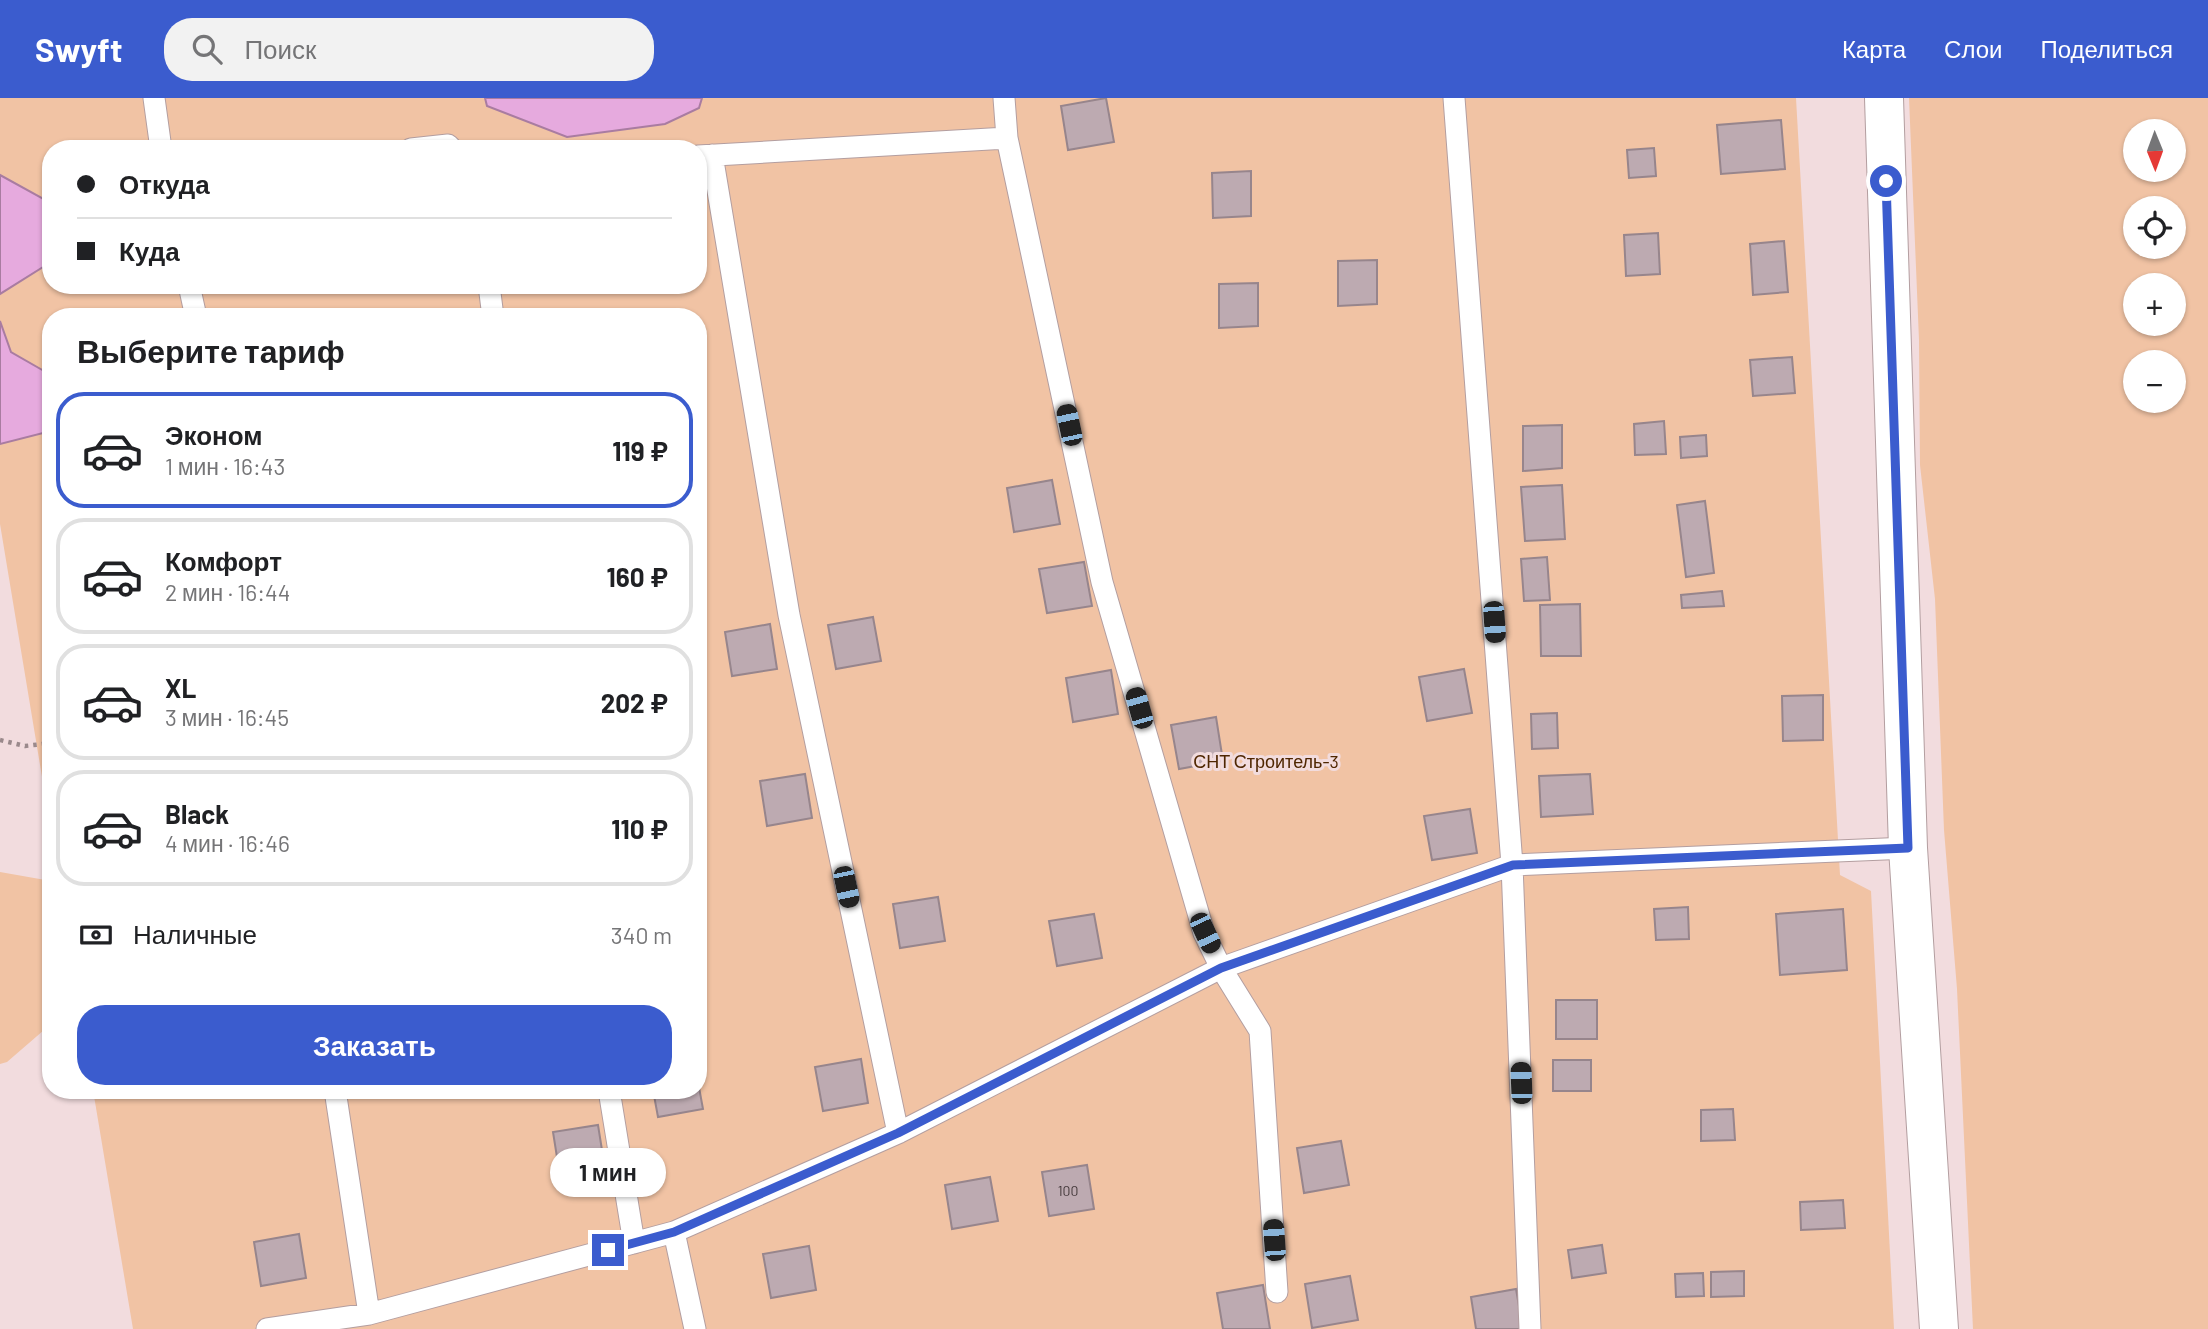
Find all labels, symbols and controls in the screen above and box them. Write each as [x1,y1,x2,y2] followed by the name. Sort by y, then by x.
[164,18,654,81] search box
[35,29,122,69] text: Swyft
[188,30,226,68] icon: search
[244,33,316,64] text: Поиск
[1842,34,1906,63] text: Карта
[1944,34,2002,63] text: Слои
[2040,34,2173,63] text: Поделиться
[2123,119,2186,182] north arrow
[2123,119,2186,413] map controls
[1870,165,1902,197] route start
[119,168,210,199] text: Откуда
[2123,196,2186,259] button: locate
[119,235,180,266] text: Куда
[2123,273,2186,336] button: +
[77,331,345,369] text: Выберите тариф
[2123,350,2186,413] button: −
[1055,402,1084,448] car
[81,419,144,482] icon: car
[165,419,263,450] text: Эконом
[612,435,668,466] text: 119 ₽
[165,452,285,480] text: 1 мин · 16:43
[81,545,144,608] icon: car
[165,545,282,576] text: Комфорт
[607,561,668,592] text: 160 ₽
[165,578,290,606] text: 2 мин · 16:44
[1483,600,1506,644] car
[81,671,144,734] icon: car
[165,672,196,703] text: XL
[1124,685,1155,731] car
[601,687,668,718] text: 202 ₽
[165,703,289,731] text: 3 мин · 16:45
[1193,750,1339,772] park label: СНТ Строитель-3
[81,797,144,860] icon: car
[165,798,229,829] text: Black
[611,813,668,844] text: 110 ₽
[165,829,290,857] text: 4 мин · 16:46
[832,864,861,910] car
[1187,910,1224,956] car
[77,916,115,954] icon: cash
[133,918,257,949] text: Наличные
[611,921,672,949] text: 340 m
[77,1005,672,1085] button: Заказать
[1510,1062,1533,1104] car
[550,1148,666,1198] callout: 1 мин
[579,1158,637,1186] text: 1 мин
[1058,1182,1078,1199] house number: 100
[1263,1218,1286,1262] car
[592,1234,624,1266] route end

